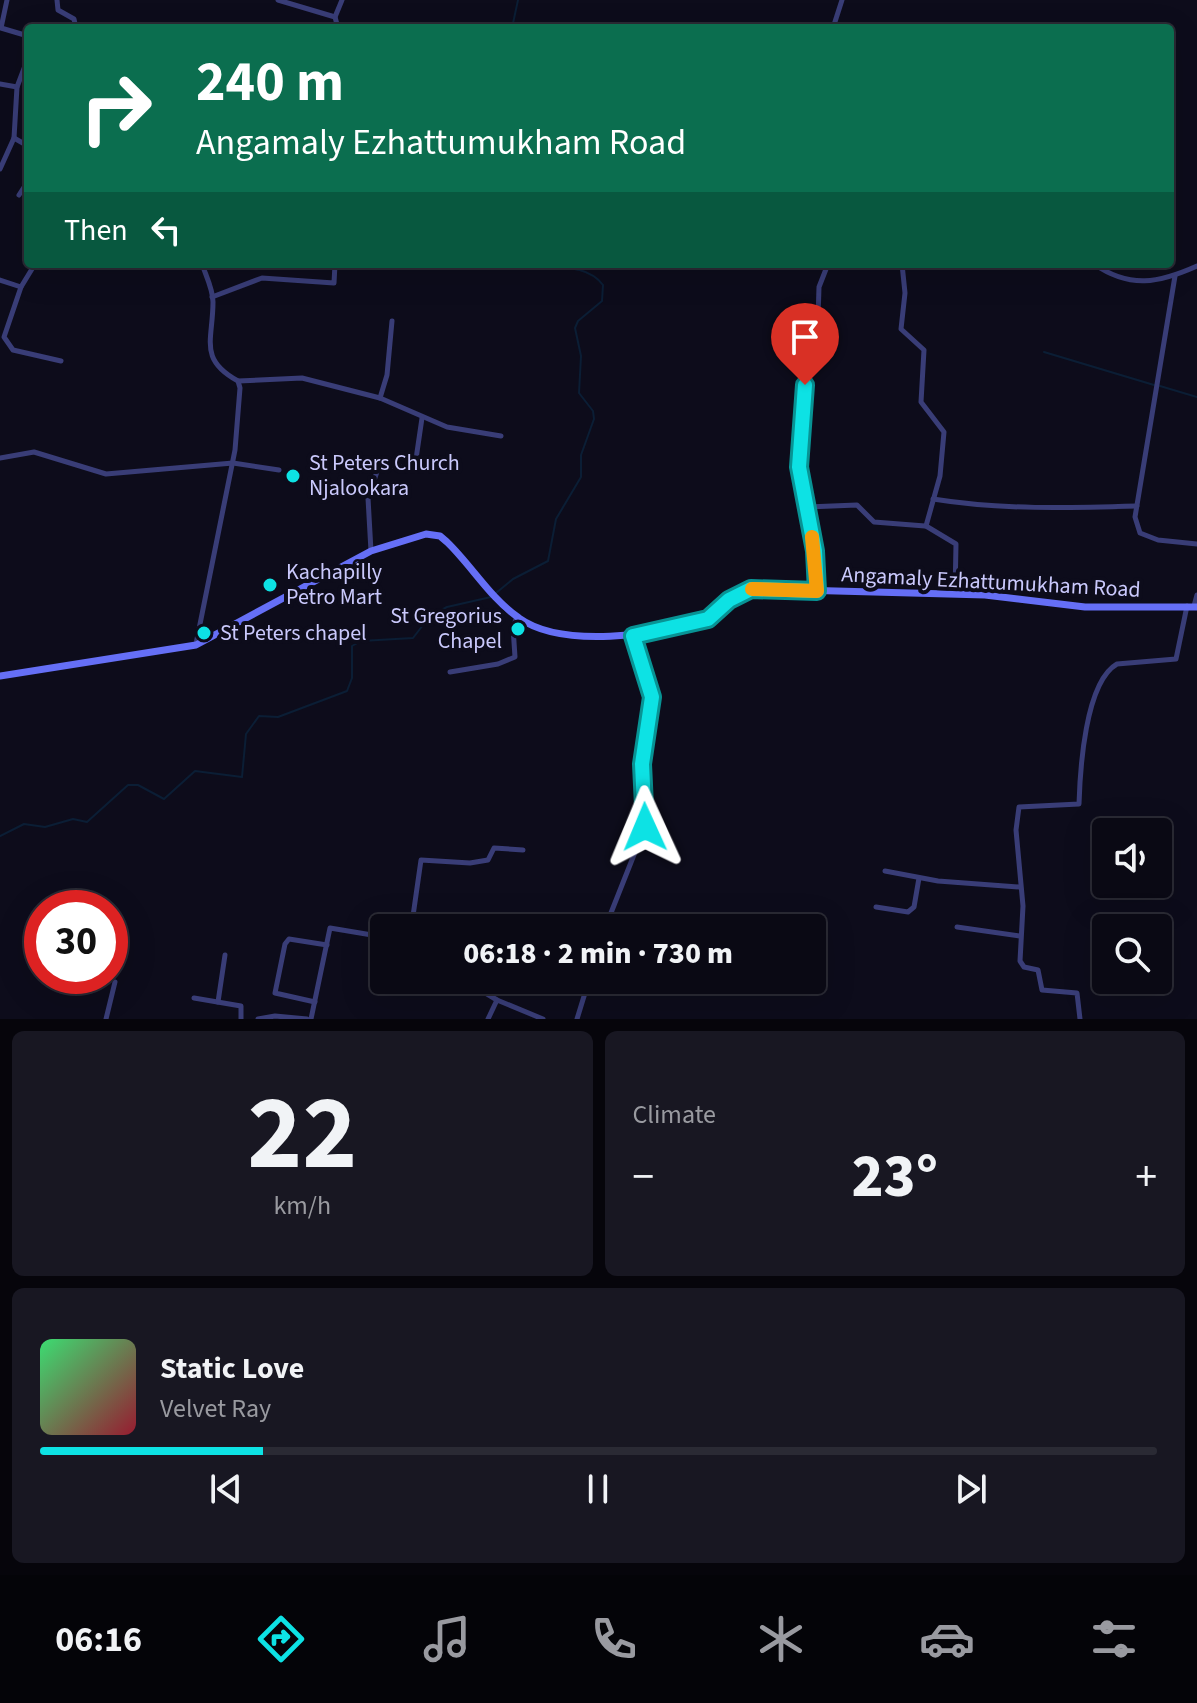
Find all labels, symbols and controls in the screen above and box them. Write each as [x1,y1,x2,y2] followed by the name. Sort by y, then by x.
[196,43,344,122] text: 240 m
[64,56,168,160] icon: right
[196,117,686,168] text: Angamaly Ezhattumukham Road
[144,208,188,252] icon: left
[64,209,128,252] text: Then
[771,303,839,385] pin
[783,315,827,359] icon: arrive
[309,447,460,504] place label: St Peters Church Njalookara
[284,467,302,485] marker: St Peters Church Njalookara
[286,556,383,613] place label: Kachapilly Petro Mart
[841,558,1141,606] street label: Angamaly Ezhattumukham Road
[261,576,279,594] marker: Kachapilly Petro Mart
[390,600,502,657] place label: St Gregorius Chapel
[220,617,367,649] place label: St Peters chapel
[509,620,527,638] marker: St Gregorius Chapel
[195,624,213,642] marker: St Peters chapel
[603,785,687,869] position arrow
[1092,818,1172,994] map controls
[1092,818,1172,898] button: sound
[24,890,128,994] speed limit sign: 30
[1092,914,1172,994] button: search
[463,932,733,975] text: 06:18 · 2 min · 730 m
[247,1061,357,1209] text: 22
[633,1096,716,1133] text: Climate
[852,1135,938,1220] text: 23°
[633,1146,654,1209] text: −
[1135,1146,1157,1209] text: +
[273,1187,331,1224] text: km/h
[160,1347,304,1390] text: Static Love
[160,1390,271,1427] text: Velvet Ray
[204,1467,248,1511] icon: previous
[576,1467,620,1511] icon: pause
[949,1467,993,1511] icon: next
[253,1611,309,1667] icon: directions
[419,1611,475,1667] icon: music
[586,1611,642,1667] icon: phone
[753,1611,809,1667] icon: climate
[919,1611,975,1667] icon: car
[1086,1611,1142,1667] icon: filters
[55,1614,142,1665] text: 06:16

